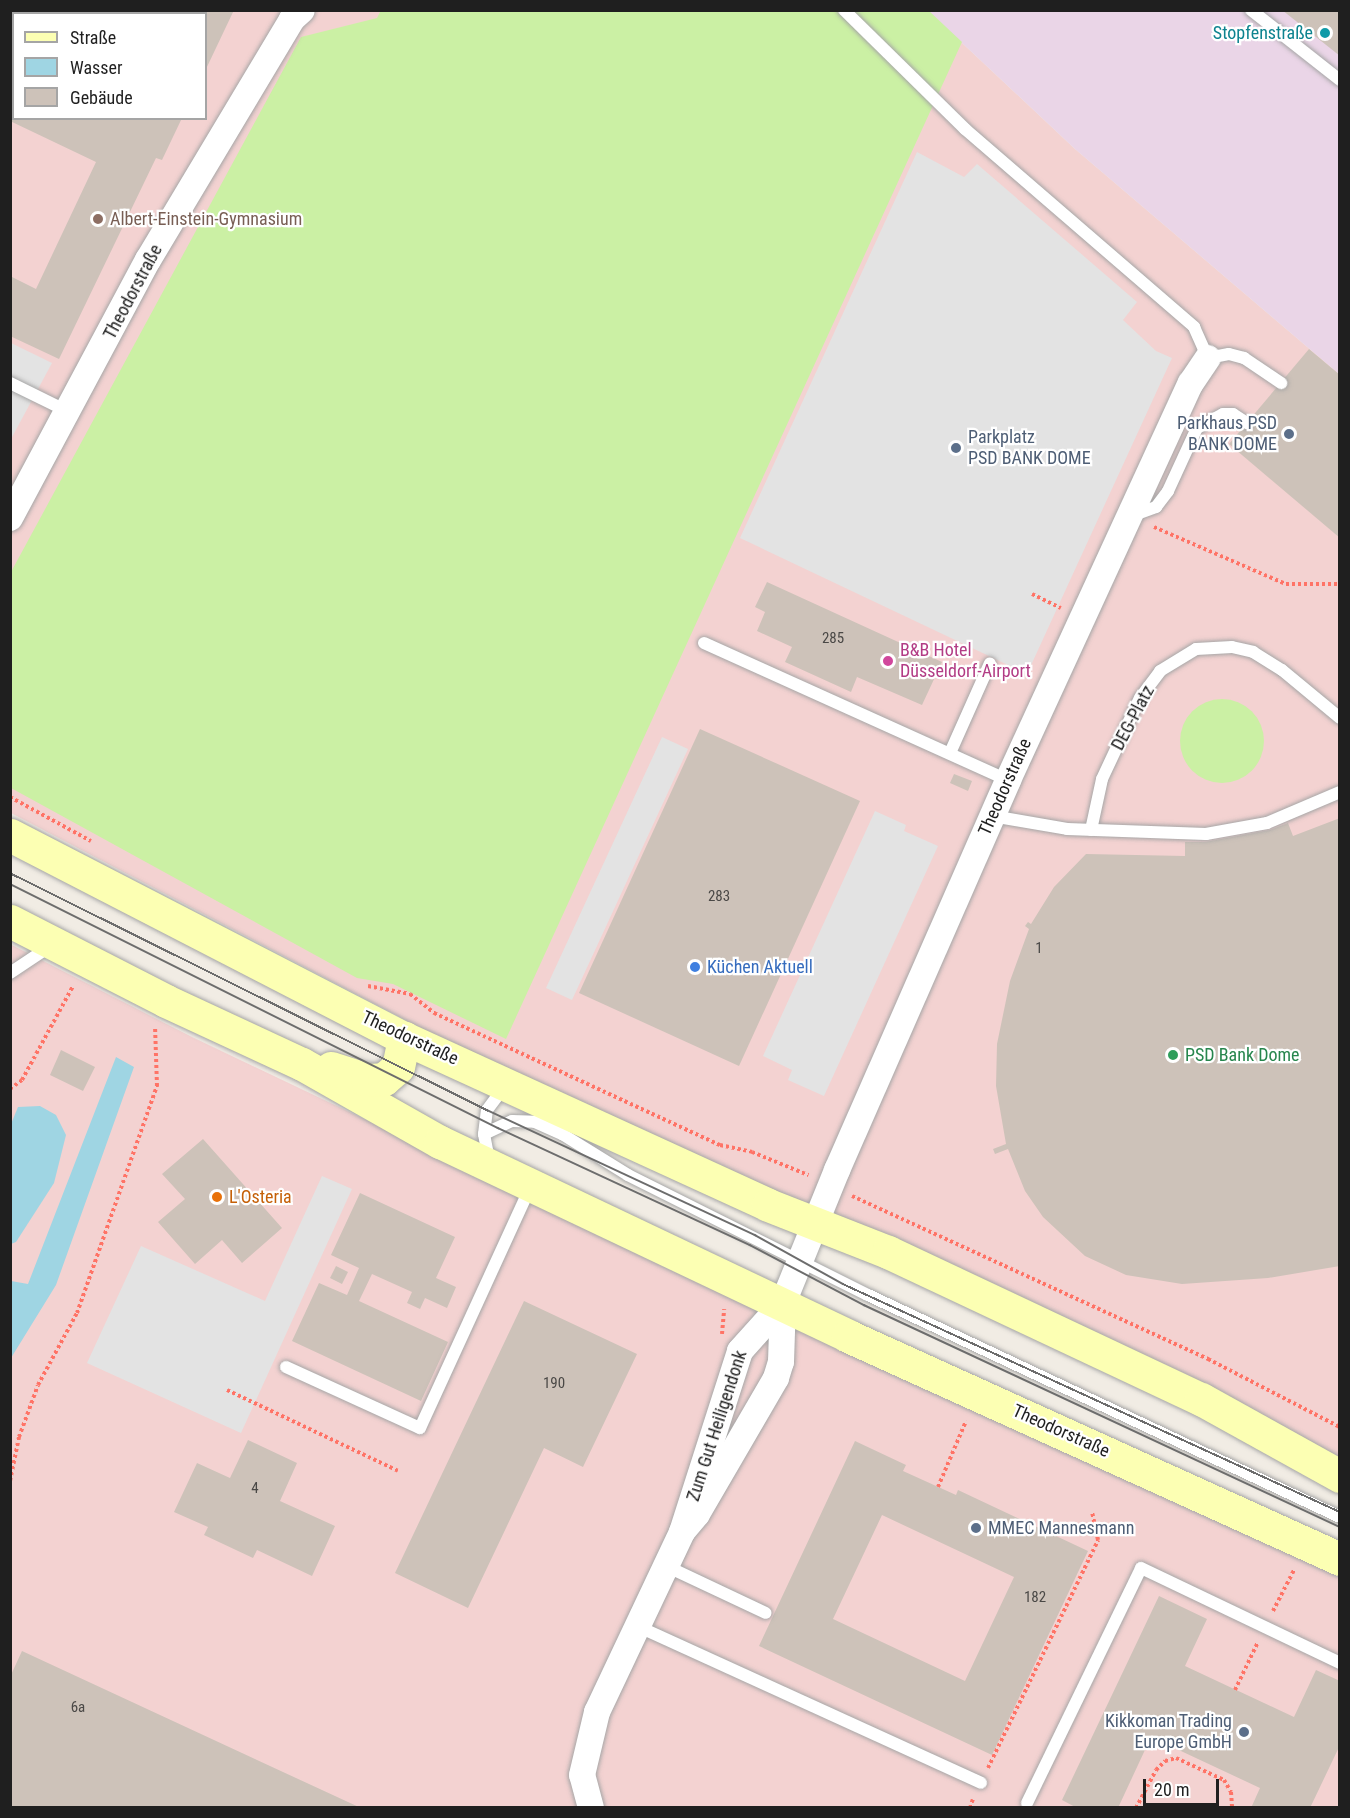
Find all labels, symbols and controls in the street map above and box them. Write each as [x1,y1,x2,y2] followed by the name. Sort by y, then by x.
[12,12,207,120] legend
[1213,22,1313,44] place label: Stopfenstraße
[1318,26,1332,40] marker: Stopfenstraße
[70,27,116,48] text: Straße
[70,57,122,78] text: Wasser
[70,87,133,108] text: Gebäude
[110,208,302,230] place label: Albert-Einstein-Gymnasium
[91,212,105,226] marker: Albert-Einstein-Gymnasium
[99,241,167,343] street label: Theodorstraße
[1177,413,1277,456] place label: Parkhaus PSD BANK DOME
[968,427,1091,470] place label: Parkplatz PSD BANK DOME
[1282,427,1296,441] marker: Parkhaus PSD BANK DOME
[949,441,963,455] marker: Parkplatz PSD BANK DOME
[822,630,844,648] house number: 285
[900,640,1031,682] place label: B&B Hotel Düsseldorf-Airport
[881,654,895,668] marker: B&B Hotel Düsseldorf-Airport
[1107,682,1159,754] street label: DEG-Platz
[974,735,1036,839] street label: Theodorstraße
[708,888,730,906] house number: 283
[1035,940,1043,958] house number: 1
[707,956,813,978] place label: Küchen Aktuell
[688,960,702,974] marker: Küchen Aktuell
[358,1006,462,1070] street label: Theodorstraße
[1185,1044,1299,1066] place label: PSD Bank Dome
[1166,1048,1180,1062] marker: PSD Bank Dome
[229,1186,292,1208] place label: L'Osteria
[210,1190,224,1204] marker: L'Osteria
[682,1348,752,1504] street label: Zum Gut Heiligendonk
[543,1375,565,1393] house number: 190
[1009,1400,1113,1462] street label: Theodorstraße
[251,1480,259,1498] house number: 4
[988,1517,1134,1539] place label: MMEC Mannesmann
[969,1521,983,1535] marker: MMEC Mannesmann
[1024,1589,1046,1607] house number: 182
[71,1699,85,1717] house number: 6a
[1105,1711,1232,1754] place label: Kikkoman Trading Europe GmbH
[1237,1725,1251,1739] marker: Kikkoman Trading Europe GmbH
[1146,1767,1222,1805] scale bar
[1154,1779,1189,1800] text: 20 m

